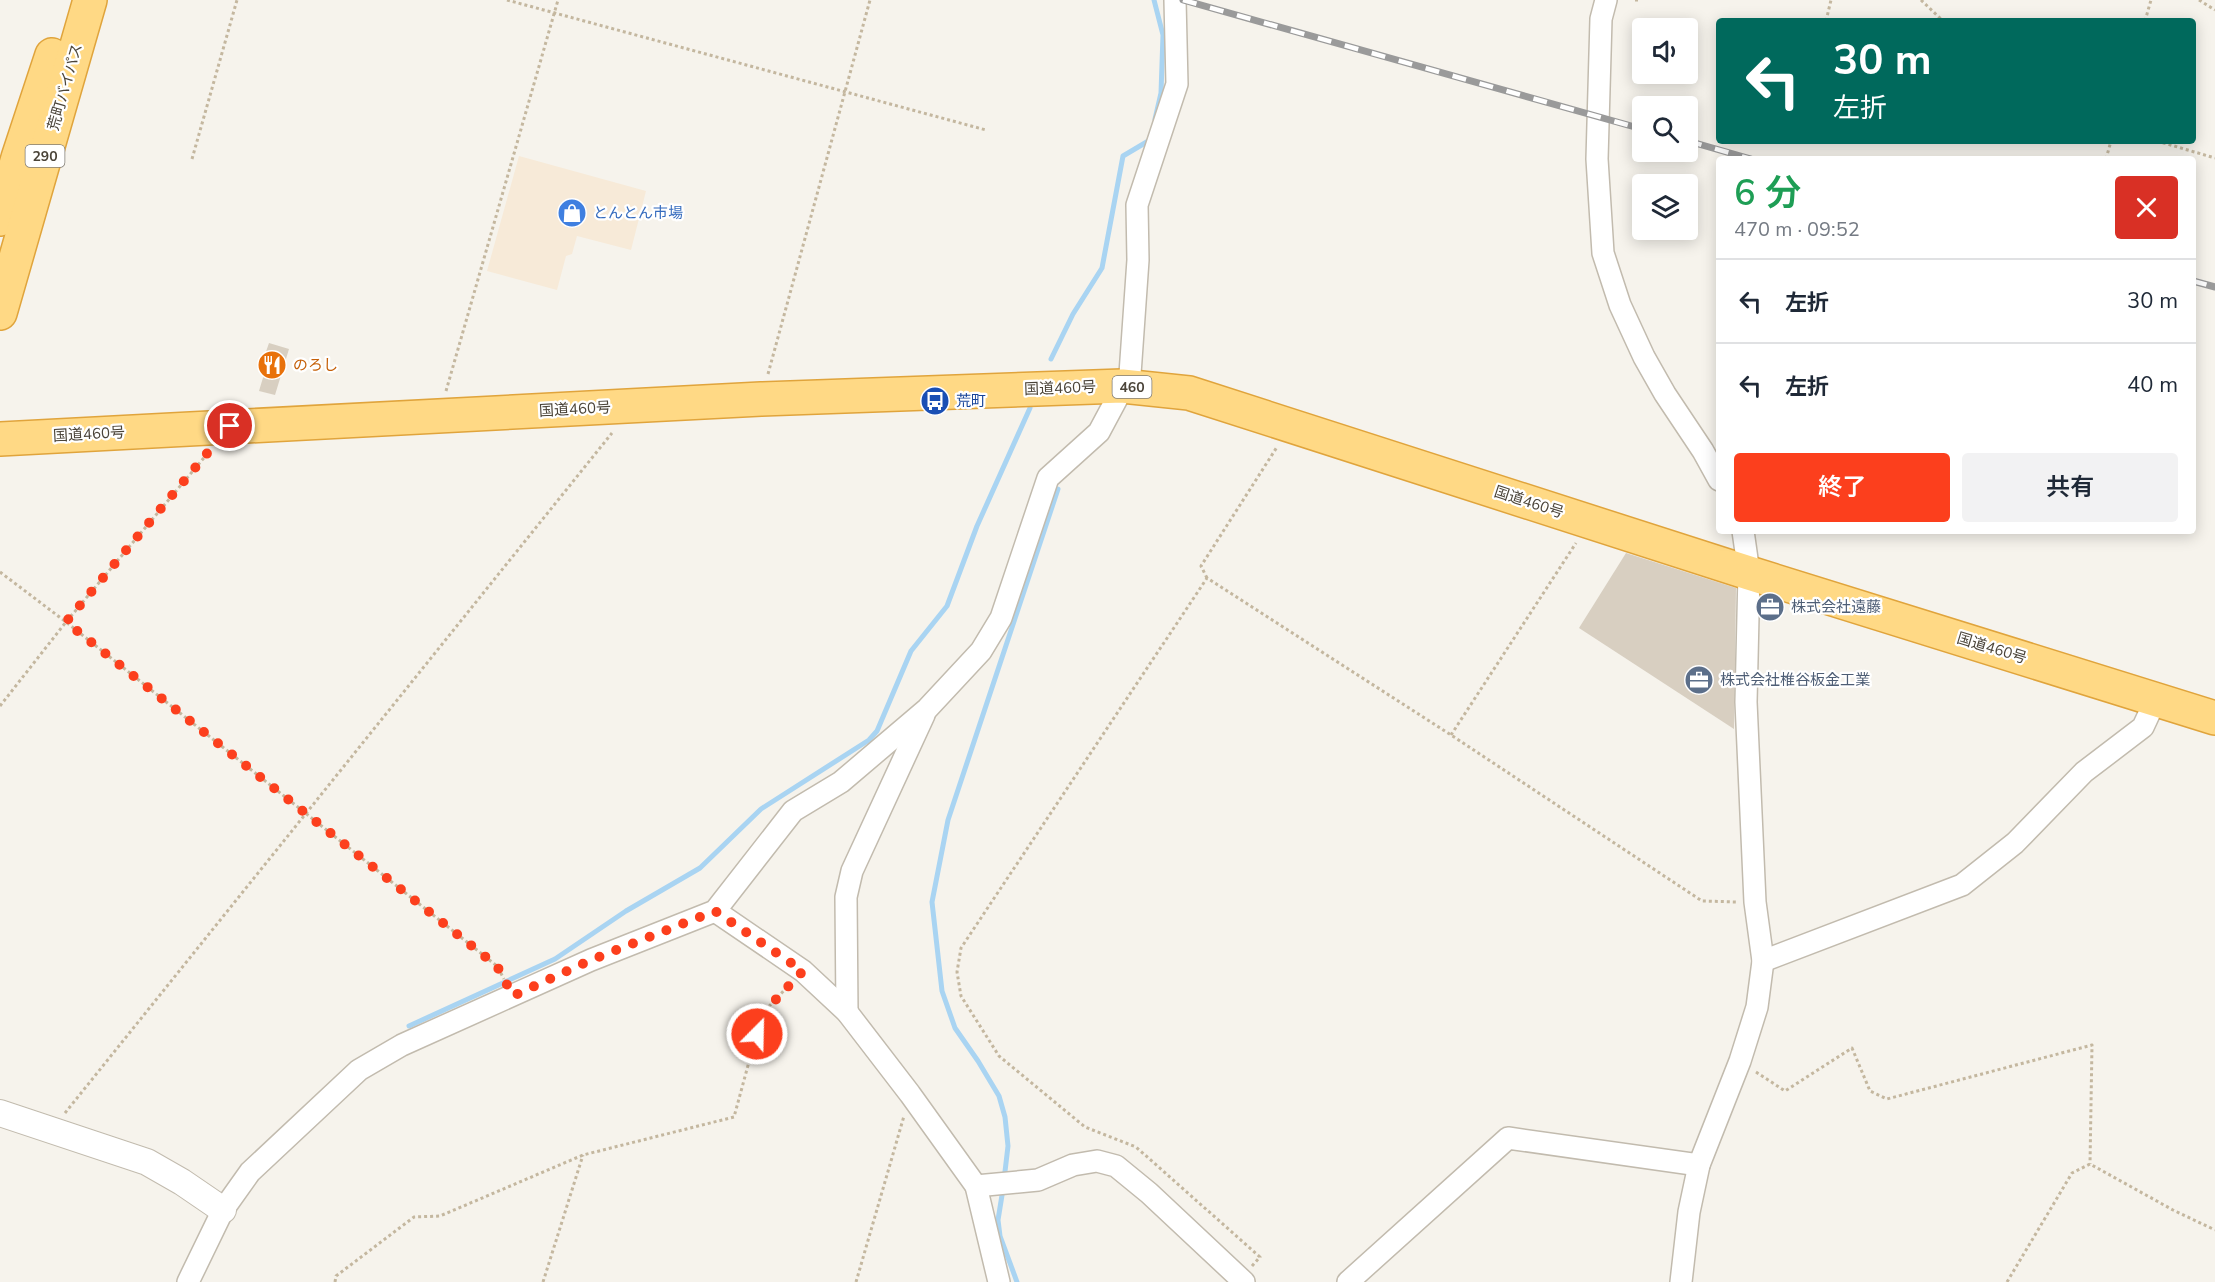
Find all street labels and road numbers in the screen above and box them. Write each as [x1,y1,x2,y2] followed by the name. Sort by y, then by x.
[43,41,87,133] street label: 荒町バイパス
[26,145,64,167] road number: 290
[1112,376,1152,398] road number: 460
[1024,377,1096,399] street label: 国道460号
[539,397,611,421] street label: 国道460号
[53,422,125,446] street label: 国道460号
[1492,481,1566,523] street label: 国道460号
[1955,628,2029,668] street label: 国道460号

